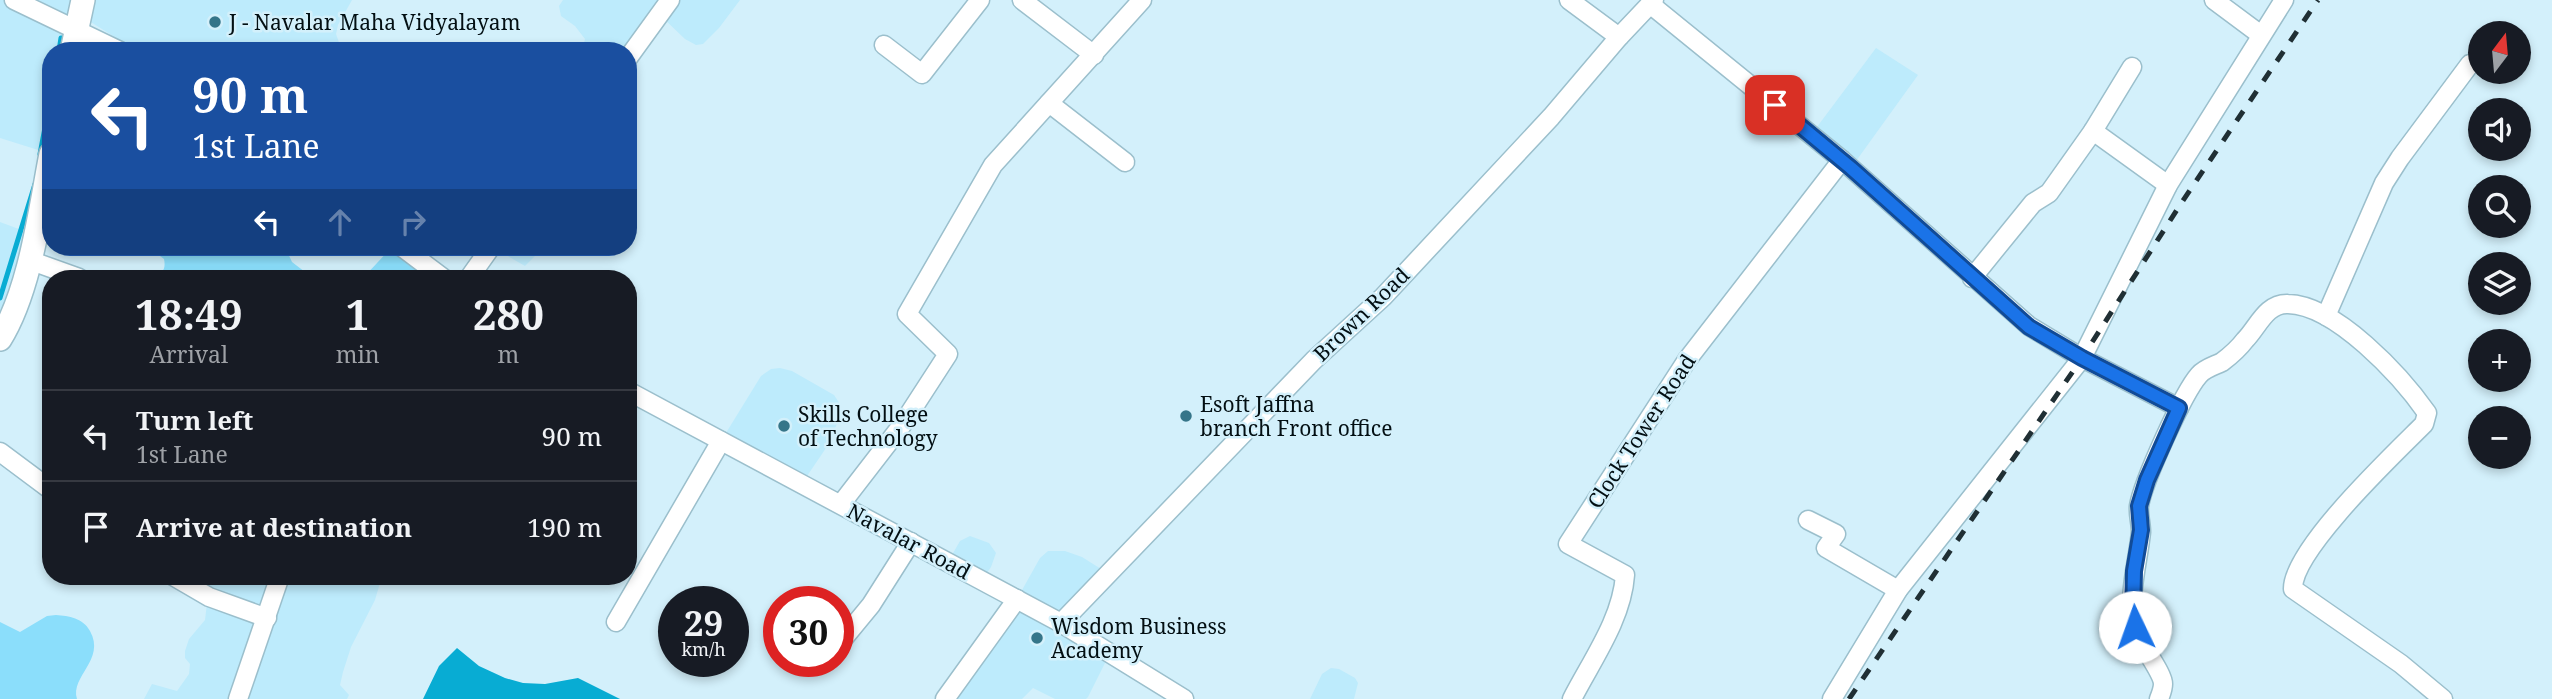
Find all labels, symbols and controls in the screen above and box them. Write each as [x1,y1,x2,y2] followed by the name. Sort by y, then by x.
[228,8,521,36] place label: J - Navalar Maha Vidyalayam
[207,14,223,30] marker: J - Navalar Maha Vidyalayam
[2468,21,2530,84] north arrow
[2468,21,2531,469] map controls
[192,61,308,127] text: 90 m
[77,70,168,161] icon: left
[1745,75,1805,135] pin
[1756,86,1794,124] icon: arrive
[2468,98,2531,161] button: sound
[192,124,320,167] text: 1st Lane
[2468,175,2531,238] button: search
[248,203,286,241] icon: left
[321,203,359,241] icon: ahead
[394,203,432,241] icon: right
[2468,252,2531,315] button: layers
[1307,261,1415,367] street label: Brown Road
[135,285,243,342] text: 18:49
[346,285,370,342] text: 1
[473,285,544,342] text: 280
[2468,329,2531,392] button: +
[150,338,228,370] text: Arrival
[336,338,380,370] text: min
[497,338,519,370] text: m
[1581,348,1701,514] street label: Clock Tower Road
[1200,390,1392,442] place label: Esoft Jaffna branch Front office
[798,400,938,452] place label: Skills College of Technology
[136,402,253,438] text: Turn left
[2468,406,2531,469] button: −
[1178,408,1194,424] marker: Esoft Jaffna branch Front office
[77,417,115,455] icon: left
[542,418,602,454] text: 90 m
[776,418,792,434] marker: Skills College of Technology
[136,438,228,470] text: 1st Lane
[842,497,976,585] street label: Navalar Road
[77,508,115,546] icon: arrive
[136,509,412,545] text: Arrive at destination
[527,509,602,545] text: 190 m
[763,586,854,677] speed limit sign: 30
[2098,590,2172,664] position arrow
[684,599,723,646] text: 29
[1051,612,1226,664] place label: Wisdom Business Academy
[1029,630,1045,646] marker: Wisdom Business Academy
[681,637,726,661] text: km/h

